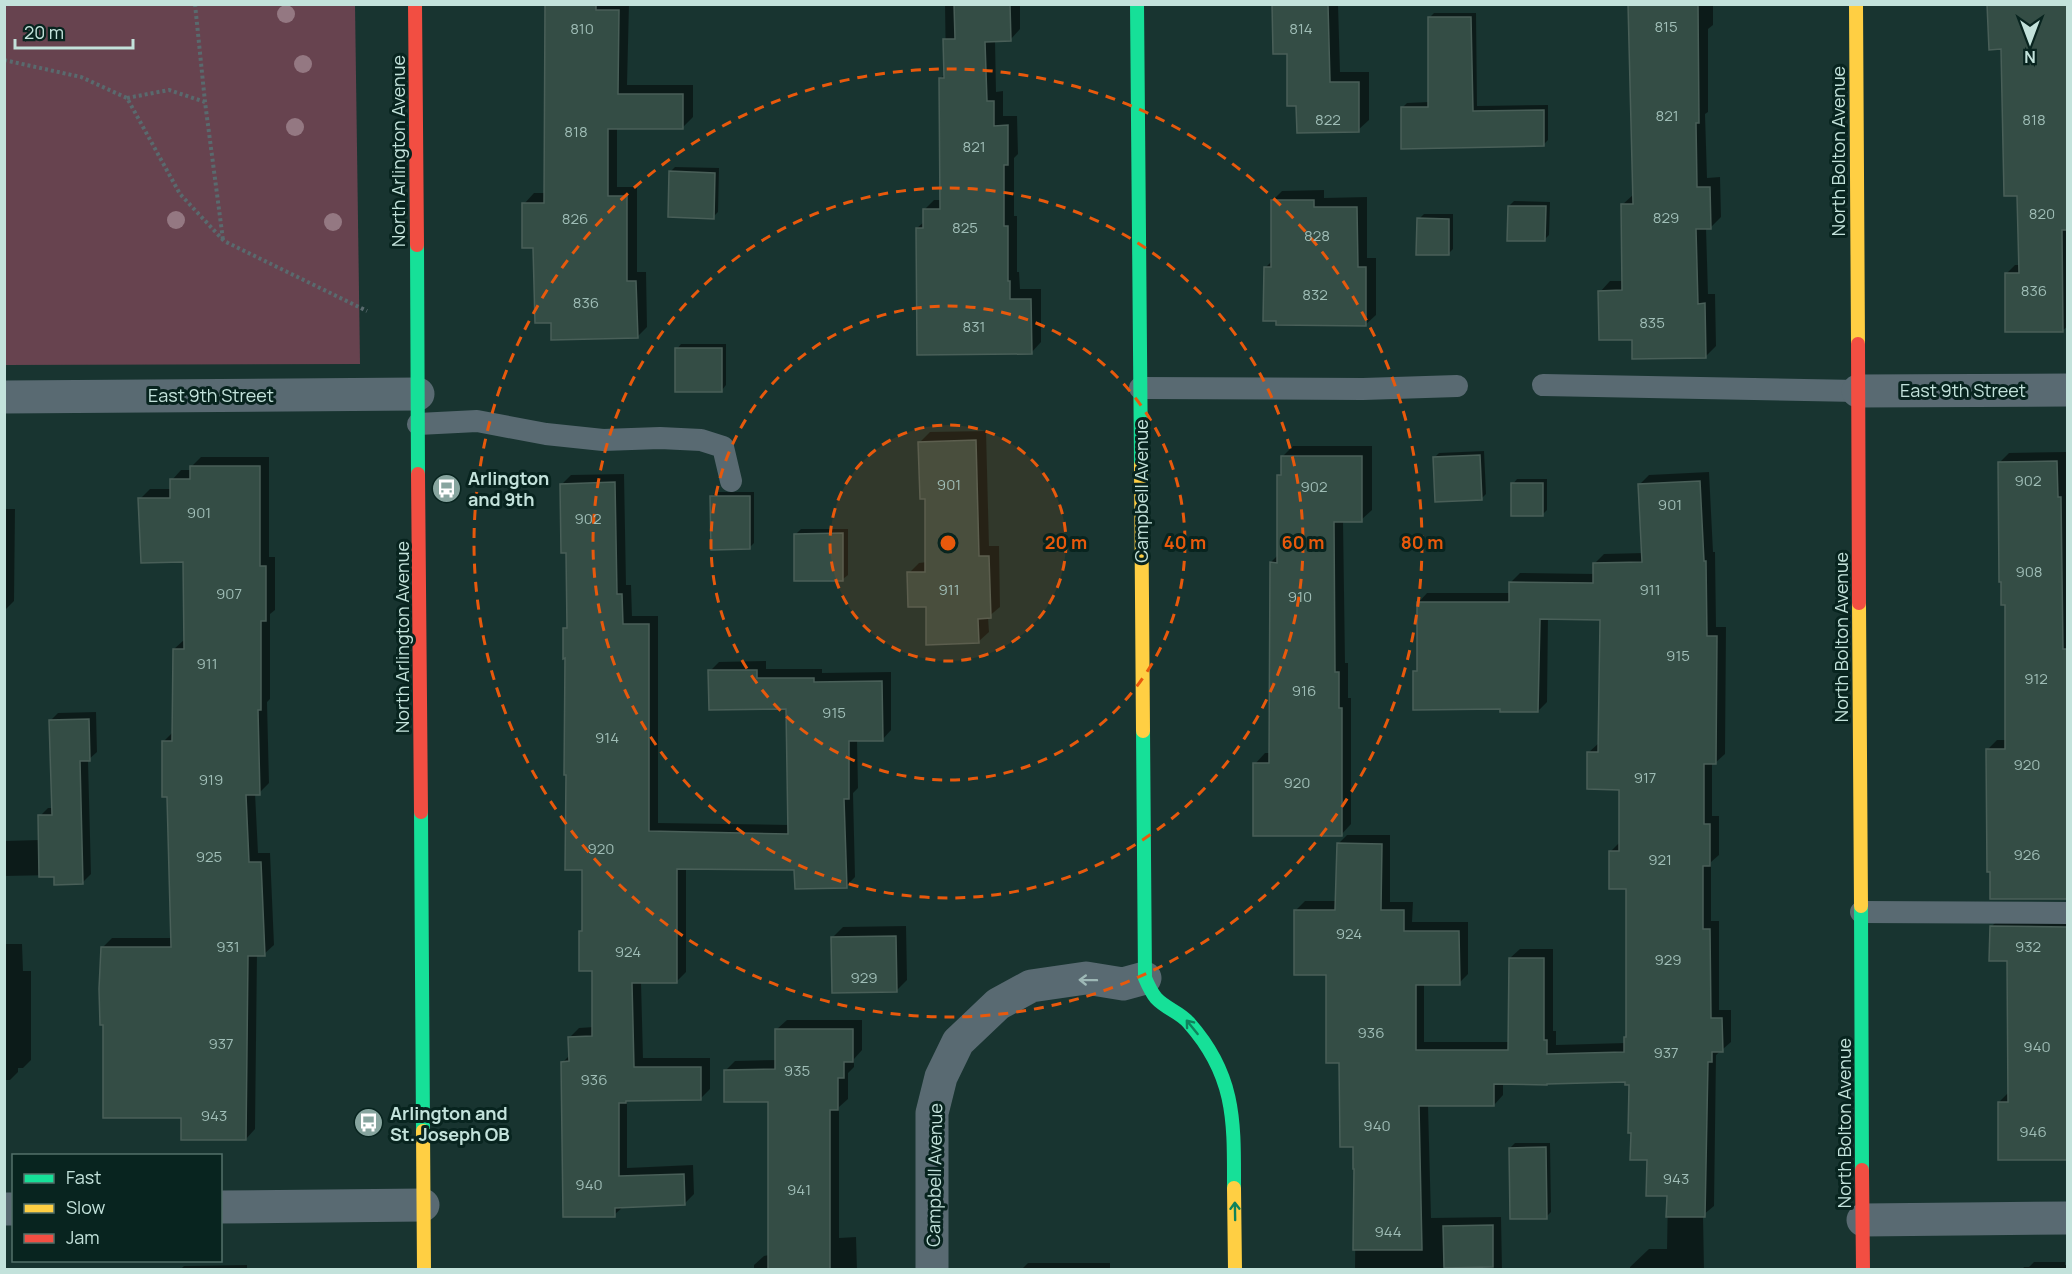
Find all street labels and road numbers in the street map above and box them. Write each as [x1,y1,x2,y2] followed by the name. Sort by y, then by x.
[386,55,410,247] street label: North Arlington Avenue
[1826,66,1850,236] street label: North Bolton Avenue
[1900,378,2026,402] street label: East 9th Street
[148,383,274,407] street label: East 9th Street
[1129,419,1153,563] street label: Campbell Avenue
[390,541,414,733] street label: North Arlington Avenue
[1829,552,1853,722] street label: North Bolton Avenue
[1832,1038,1856,1208] street label: North Bolton Avenue
[921,1103,947,1247] street label: Campbell Avenue

